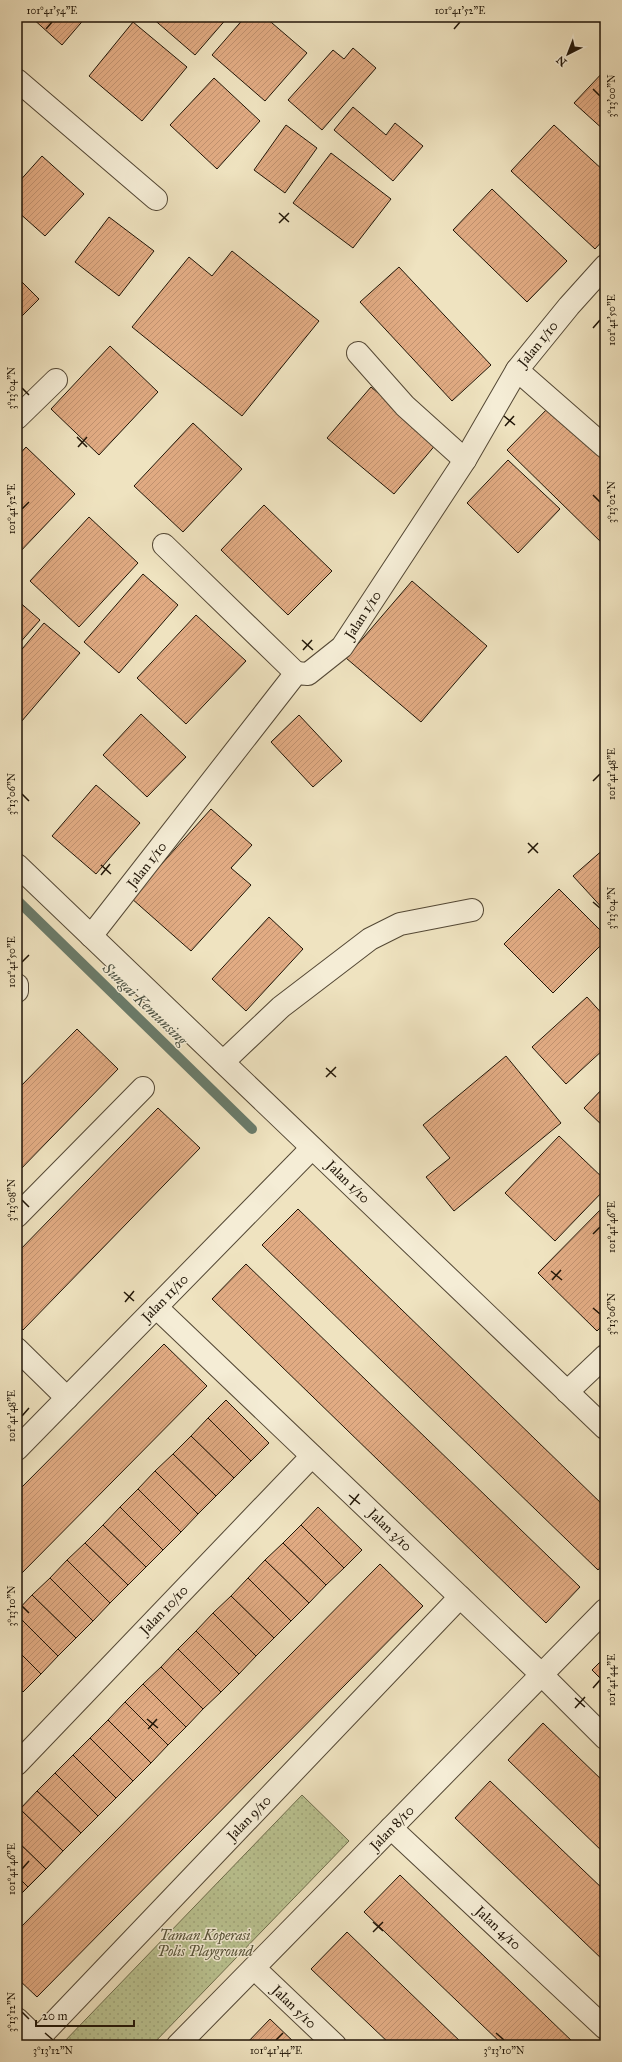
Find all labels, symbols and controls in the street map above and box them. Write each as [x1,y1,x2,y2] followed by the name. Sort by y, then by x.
[27,5,78,17] text: 101°41'54"E
[435,5,485,17] text: 101°41'52"E
[548,34,588,74] north arrow
[553,53,569,69] text: N
[606,74,618,117] text: 3°13'00"N
[606,294,618,346] text: 101°41'50"E
[513,317,563,373] street label: Jalan 1/10
[6,366,18,409] text: 3°13'04"N
[606,481,618,523] text: 3°13'02"N
[6,484,18,534] text: 101°41'52"E
[340,588,386,645] street label: Jalan 1/10
[606,748,618,800] text: 101°41'48"E
[6,772,18,815] text: 3°13'06"N
[122,838,171,894] street label: Jalan 1/10
[606,886,618,929] text: 3°13'04"N
[6,936,18,988] text: 101°41'50"E
[98,958,192,1050] water label: Sungai Kemunsing
[320,1156,373,1208] street label: Jalan 1/10
[6,1178,18,1221] text: 3°13'08"N
[606,1201,618,1253] text: 101°41'46"E
[137,1271,193,1328] street label: Jalan 11/10
[606,1292,618,1335] text: 3°13'06"N
[6,1390,18,1442] text: 101°41'48"E
[362,1504,416,1556] street label: Jalan 3/10
[135,1582,193,1641] street label: Jalan 10/10
[6,1585,18,1626] text: 3°13'10"N
[606,1654,618,1706] text: 101°41'44"E
[222,1792,275,1846] street label: Jalan 9/10
[365,1802,418,1856] street label: Jalan 8/10
[6,1843,18,1895] text: 101°41'46"E
[469,1901,525,1954] street label: Jalan 4/10
[157,1927,255,1960] park label: Taman Koperasi Polis Playground
[266,1980,320,2033] street label: Jalan 5/10
[6,1991,18,2032] text: 3°13'12"N
[36,2002,134,2028] scale bar
[42,2009,68,2023] text: 20 m
[33,2045,74,2057] text: 3°13'12"N
[250,2045,302,2057] text: 101°41'44"E
[484,2045,525,2057] text: 3°13'10"N

